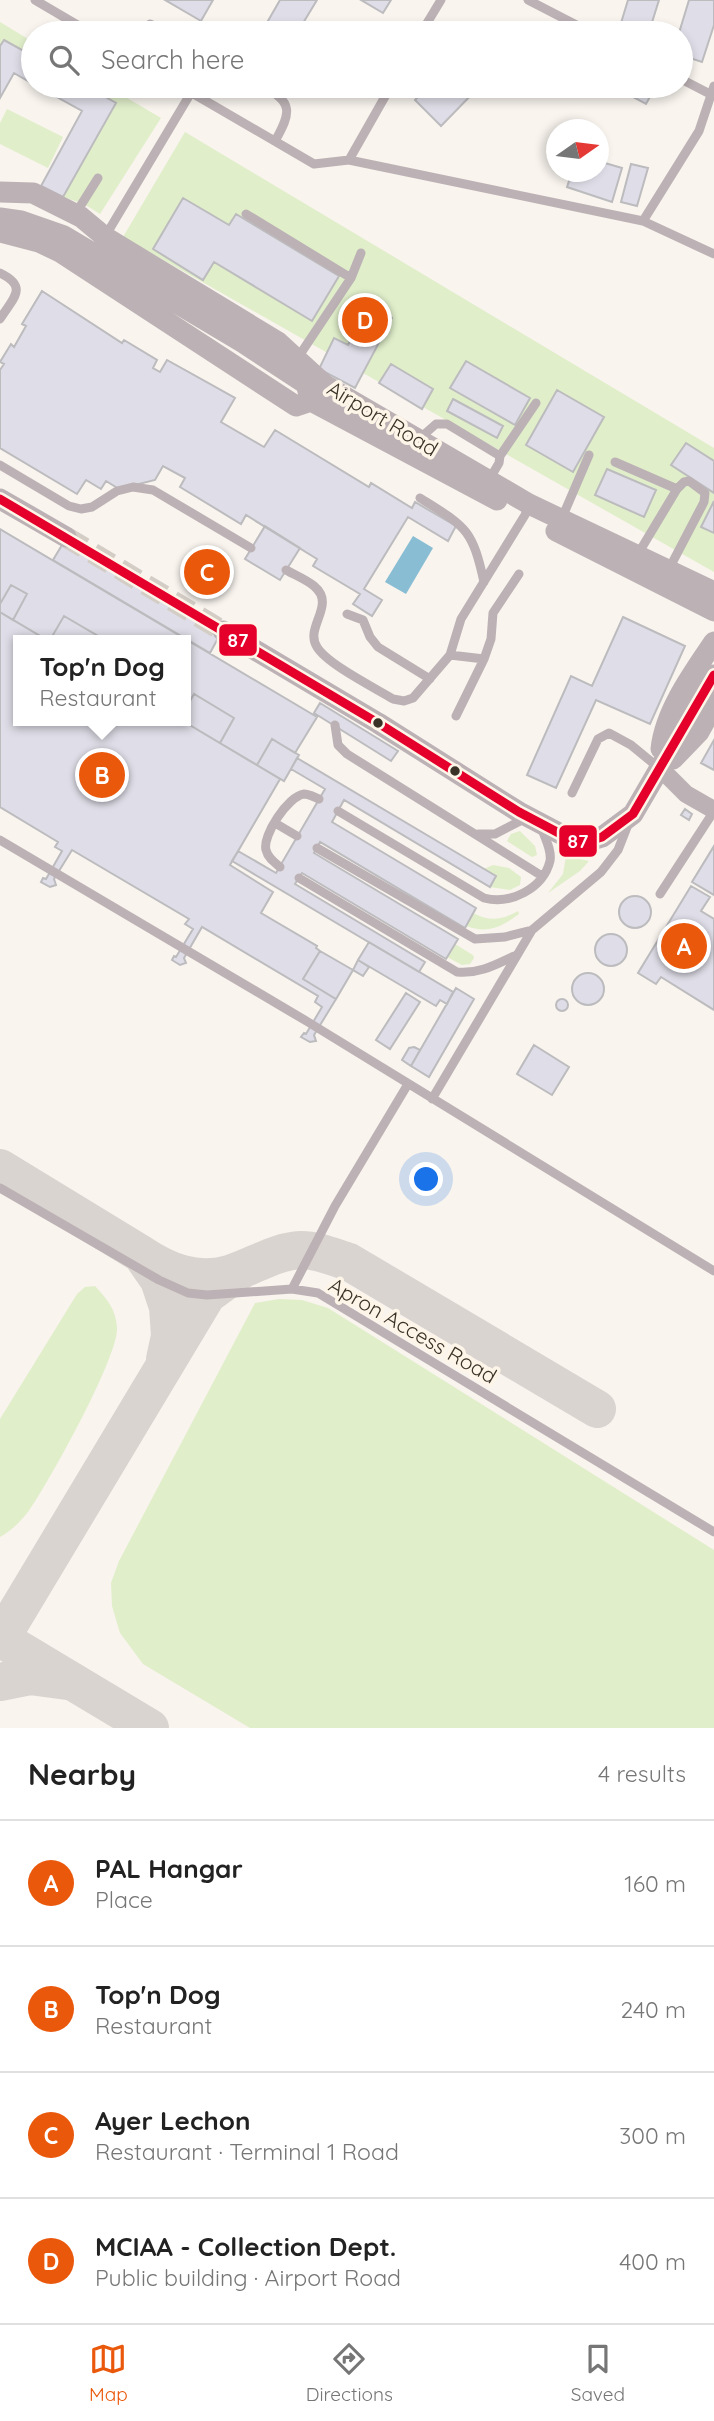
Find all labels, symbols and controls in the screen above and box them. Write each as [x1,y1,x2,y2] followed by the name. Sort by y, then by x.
[21,21,693,98] search box
[45,41,83,79] icon: search
[101,43,245,76] text: Search here
[546,119,609,182] north arrow
[342,294,388,346] pin: D
[323,375,443,461] street label: Airport Road
[184,546,230,598] pin: C
[218,623,258,657] line badge: 87
[228,628,248,652] text: 87
[13,635,191,726] popup
[39,650,165,683] text: Top'n Dog
[39,683,156,712] text: Restaurant
[371,716,385,730] unlabelled marker
[79,749,125,801] pin: B
[448,764,462,778] unlabelled marker
[558,824,598,858] line badge: 87
[568,829,588,853] text: 87
[661,920,707,972] pin: A
[409,1162,443,1196] your location
[325,1271,501,1389] street label: Apron Access Road
[28,1755,136,1793] text: Nearby
[598,1759,686,1788] text: 4 results
[95,1852,243,1885] text: PAL Hangar
[44,1869,58,1898] text: A
[624,1869,686,1898] text: 160 m
[95,1885,153,1914] text: Place
[95,1978,221,2011] text: Top'n Dog
[43,1995,59,2024] text: B
[621,1995,686,2024] text: 240 m
[95,2011,212,2040] text: Restaurant
[95,2104,250,2137] text: Ayer Lechon
[44,2121,58,2150] text: C
[619,2121,686,2150] text: 300 m
[95,2137,399,2166] text: Restaurant · Terminal 1 Road
[95,2230,396,2263] text: MCIAA - Collection Dept.
[43,2247,59,2276] text: D
[619,2247,686,2276] text: 400 m
[95,2263,401,2292] text: Public building · Airport Road
[89,2340,128,2406] tab: Map
[306,2340,393,2406] tab: Directions
[571,2340,625,2406] tab: Saved

